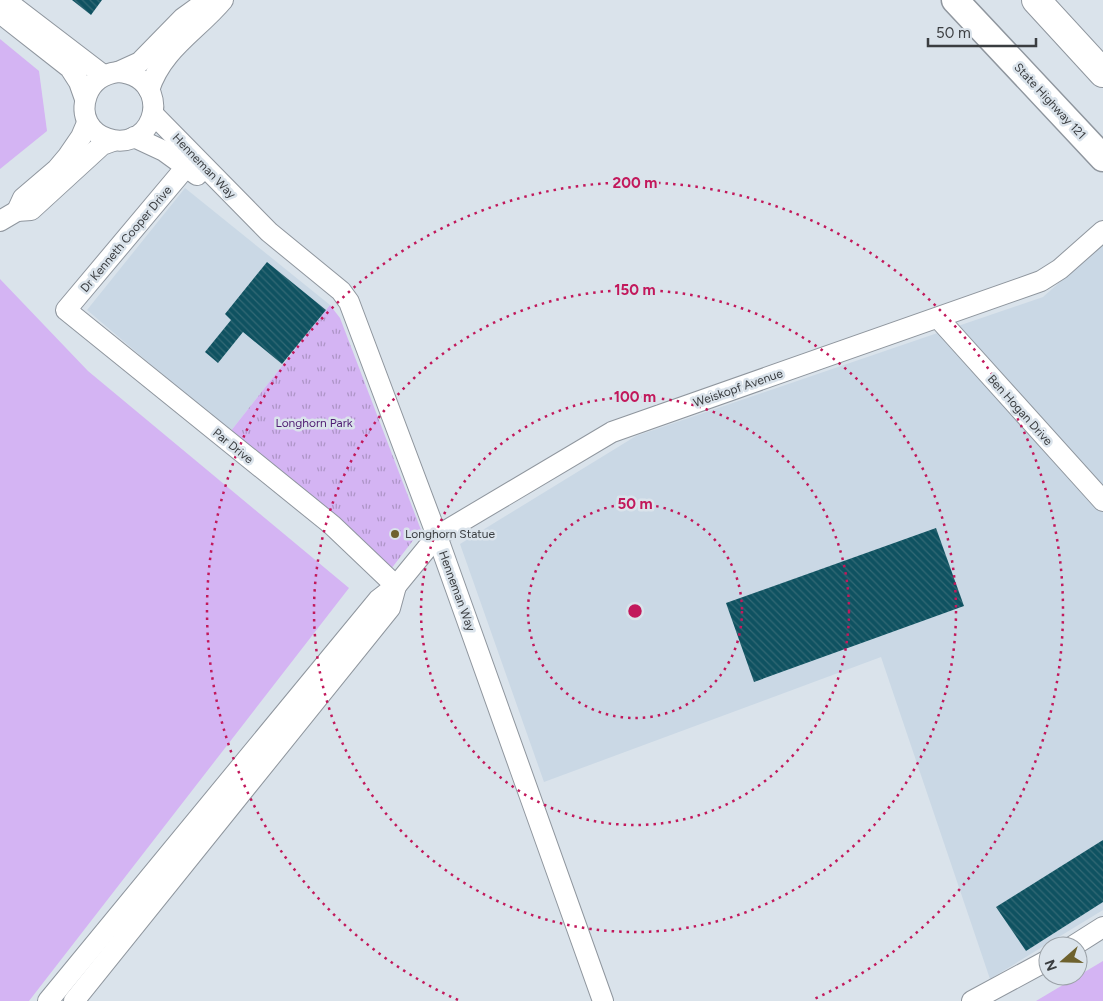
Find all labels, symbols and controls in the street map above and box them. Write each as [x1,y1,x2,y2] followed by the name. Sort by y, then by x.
[928,15,1036,47] scale bar
[936,24,971,42] text: 50 m
[1011,60,1089,142] street label: State Highway 121
[169,131,239,202] street label: Henneman Way
[613,174,657,192] text: 200 m
[78,183,175,295] street label: Dr Kenneth Cooper Drive
[614,281,656,299] text: 150 m
[691,366,785,410] street label: Weiskopf Avenue
[985,372,1056,448] street label: Ben Hogan Drive
[614,388,656,406] text: 100 m
[275,416,353,430] park label: Longhorn Park
[210,426,256,467] street label: Par Drive
[617,495,653,513] text: 50 m
[405,527,496,541] place label: Longhorn Statue
[389,528,401,540] marker: Longhorn Statue
[436,549,478,634] street label: Henneman Way
[626,602,644,620] centre of rings
[1038,936,1088,986] north arrow
[1041,957,1061,973] text: N

